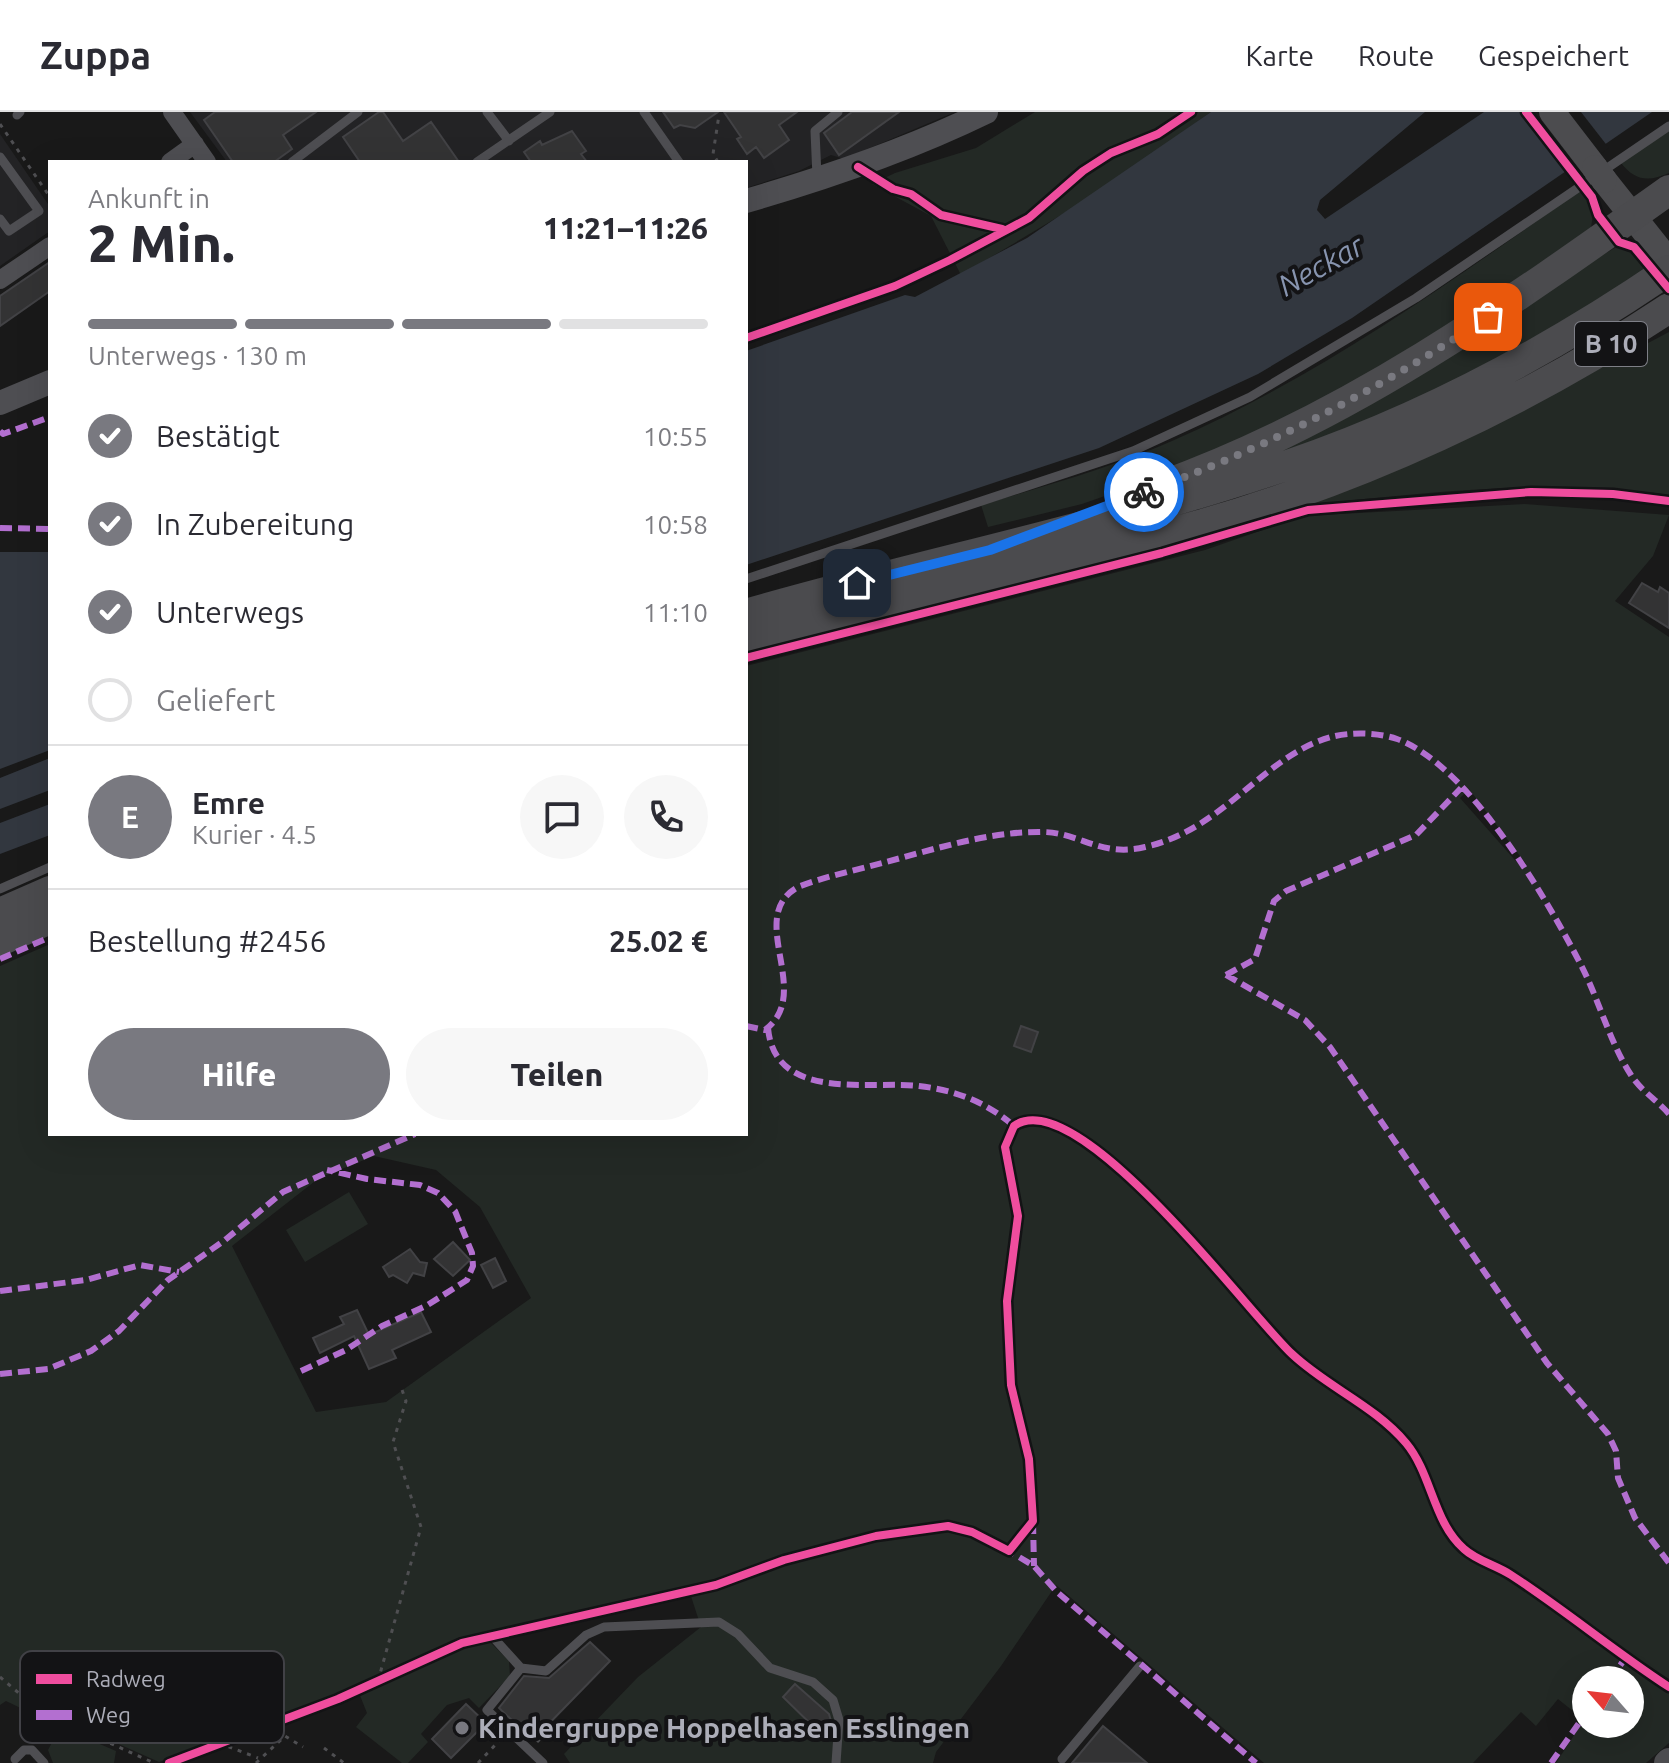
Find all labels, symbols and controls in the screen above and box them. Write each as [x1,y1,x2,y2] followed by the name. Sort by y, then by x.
[40,34,151,76] text: Zuppa
[1245,40,1314,71] text: Karte
[1358,40,1434,71] text: Route
[1478,40,1629,71] text: Gespeichert
[88,184,210,213] text: Ankunft in
[543,211,708,245] text: 11:21–11:26
[88,214,235,272] text: 2 Min.
[1272,227,1370,302] water label: Neckar
[1454,283,1522,351] pin
[1466,295,1510,339] icon: bag
[1575,322,1647,366] road number: B 10
[88,341,307,370] text: Unterwegs · 130 m
[88,414,132,458] icon: check
[156,419,280,453] text: Bestätigt
[643,422,708,451] text: 10:55
[1104,452,1184,532] courier
[1122,470,1166,514] icon: bike
[88,502,132,546] icon: check
[156,507,354,541] text: In Zubereitung
[643,510,708,539] text: 10:58
[823,549,891,617] pin
[835,561,879,605] icon: home
[88,590,132,634] icon: check
[156,595,304,629] text: Unterwegs
[643,598,708,627] text: 11:10
[156,683,275,717] text: Geliefert
[520,775,604,859] button: chat
[624,775,708,859] button: phone
[192,786,265,820] text: Emre
[121,800,139,834] text: E
[192,820,317,849] text: Kurier · 4.5
[88,924,326,958] text: Bestellung #2456
[609,924,708,958] text: 25.02 €
[88,1028,390,1120] button: Hilfe
[406,1028,708,1120] button: Teilen
[20,1651,284,1743] legend
[86,1666,166,1691] text: Radweg
[1572,1666,1644,1738] north arrow
[1572,1666,1644,1738] map controls
[86,1702,131,1727] text: Weg
[478,1712,970,1743] place label: Kindergruppe Hoppelhasen Esslingen
[453,1719,471,1737] marker: Kindergruppe Hoppelhasen Esslingen

